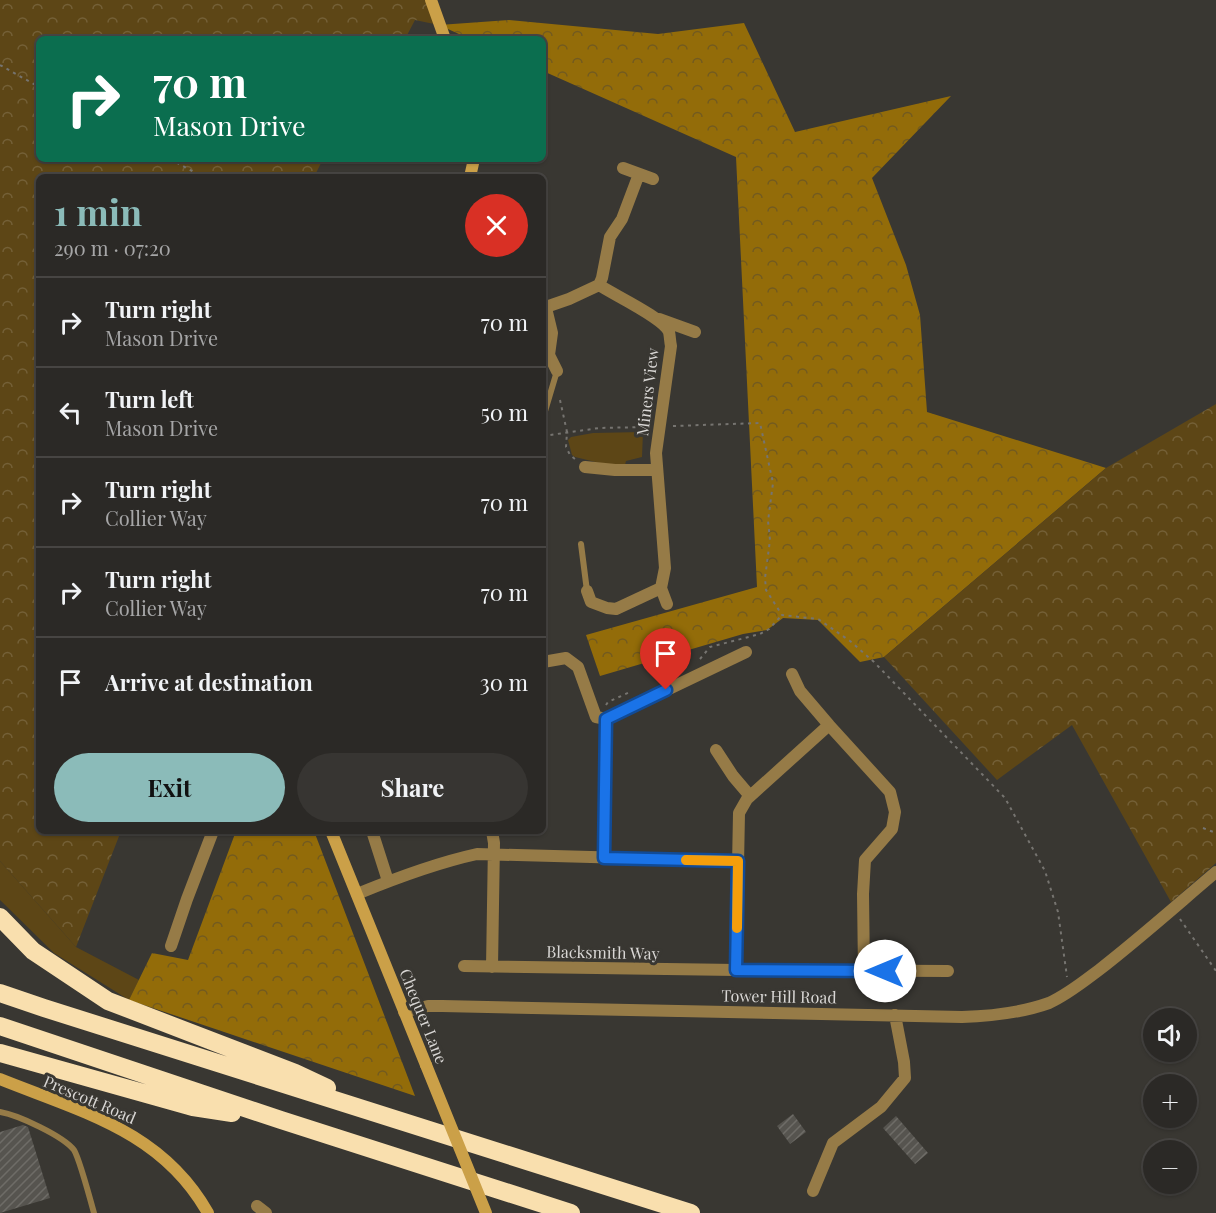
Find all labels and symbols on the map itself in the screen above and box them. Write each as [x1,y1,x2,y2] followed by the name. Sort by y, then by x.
[631,346,663,437] street label: Miners View
[640,628,691,690] pin
[853,939,917,1003] position arrow
[546,941,660,963] street label: Blacksmith Way
[395,965,453,1067] street label: Chequer Lane
[721,984,837,1008] street label: Tower Hill Road
[40,1070,140,1128] street label: Prescott Road

